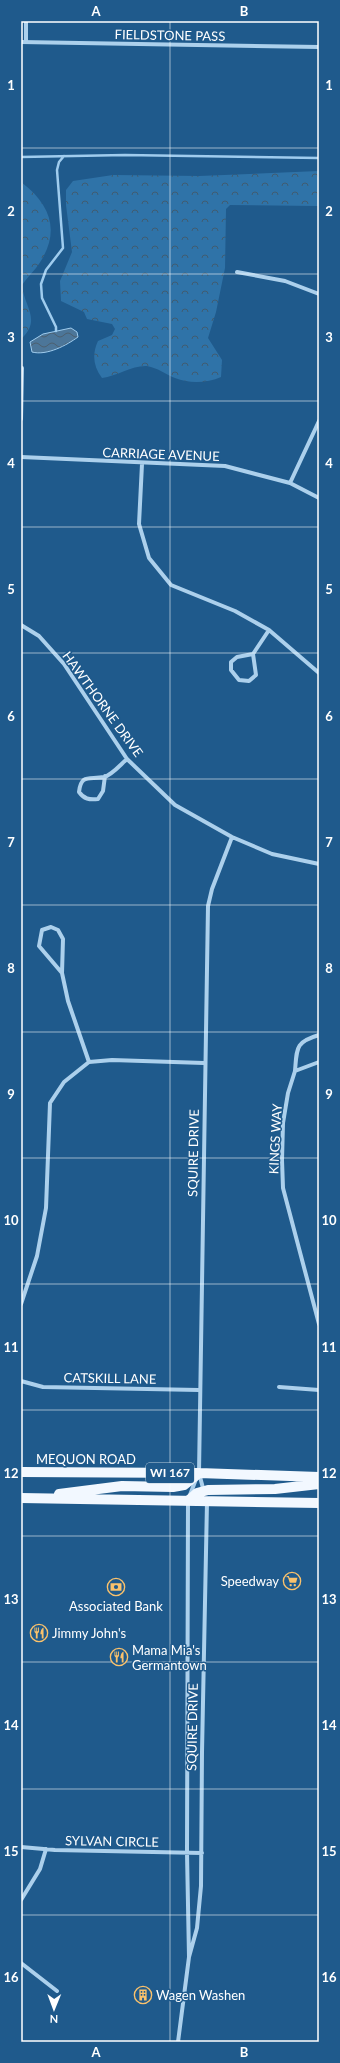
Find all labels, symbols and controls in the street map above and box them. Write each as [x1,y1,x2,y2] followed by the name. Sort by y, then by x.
[90,3,101,19] text: A
[240,3,249,19] text: B
[115,26,225,44] street label: FIELDSTONE PASS
[7,77,15,93] text: 1
[325,77,333,93] text: 1
[7,203,15,219] text: 2
[325,203,333,219] text: 2
[7,329,15,345] text: 3
[325,329,333,345] text: 3
[102,444,220,464] street label: CARRIAGE AVENUE
[7,455,15,471] text: 4
[325,455,333,471] text: 4
[7,581,15,597] text: 5
[325,581,333,597] text: 5
[59,648,147,760] street label: HAWTHORNE DRIVE
[7,708,15,724] text: 6
[325,708,333,724] text: 6
[7,834,15,850] text: 7
[325,834,333,850] text: 7
[7,960,15,976] text: 8
[325,960,333,976] text: 8
[7,1086,15,1102] text: 9
[325,1086,333,1102] text: 9
[265,1102,285,1175] street label: KINGS WAY
[184,1109,202,1197] street label: SQUIRE DRIVE
[3,1212,19,1228] text: 10
[321,1212,337,1228] text: 10
[3,1339,19,1355] text: 11
[321,1339,337,1355] text: 11
[64,1369,156,1387] street label: CATSKILL LANE
[36,1451,136,1467] street label: MEQUON ROAD
[146,1463,194,1483] road number: WI 167
[3,1465,19,1481] text: 12
[321,1465,337,1481] text: 12
[282,1571,302,1591] supermarket icon: Speedway
[221,1573,279,1589] place label: Speedway
[106,1577,126,1597] bank icon: Associated Bank
[3,1591,19,1607] text: 13
[321,1591,337,1607] text: 13
[69,1598,163,1614] place label: Associated Bank
[29,1623,49,1643] restaurant icon: Jimmy John's
[52,1625,127,1641] place label: Jimmy John's
[132,1642,207,1673] place label: Mama Mia's Germantown
[109,1647,129,1667] restaurant icon: Mama Mia's Germantown
[183,1683,201,1771] street label: SQUIRE DRIVE
[3,1717,19,1733] text: 14
[321,1717,337,1733] text: 14
[65,1832,159,1850] street label: SYLVAN CIRCLE
[3,1843,19,1859] text: 15
[321,1843,337,1859] text: 15
[3,1969,19,1985] text: 16
[321,1969,337,1985] text: 16
[133,1985,153,2005] building icon: Wagen Washen
[156,1987,245,2003] place label: Wagen Washen
[34,1989,74,2029] north arrow
[49,2013,58,2026] text: N
[90,2044,101,2060] text: A
[240,2044,249,2060] text: B

